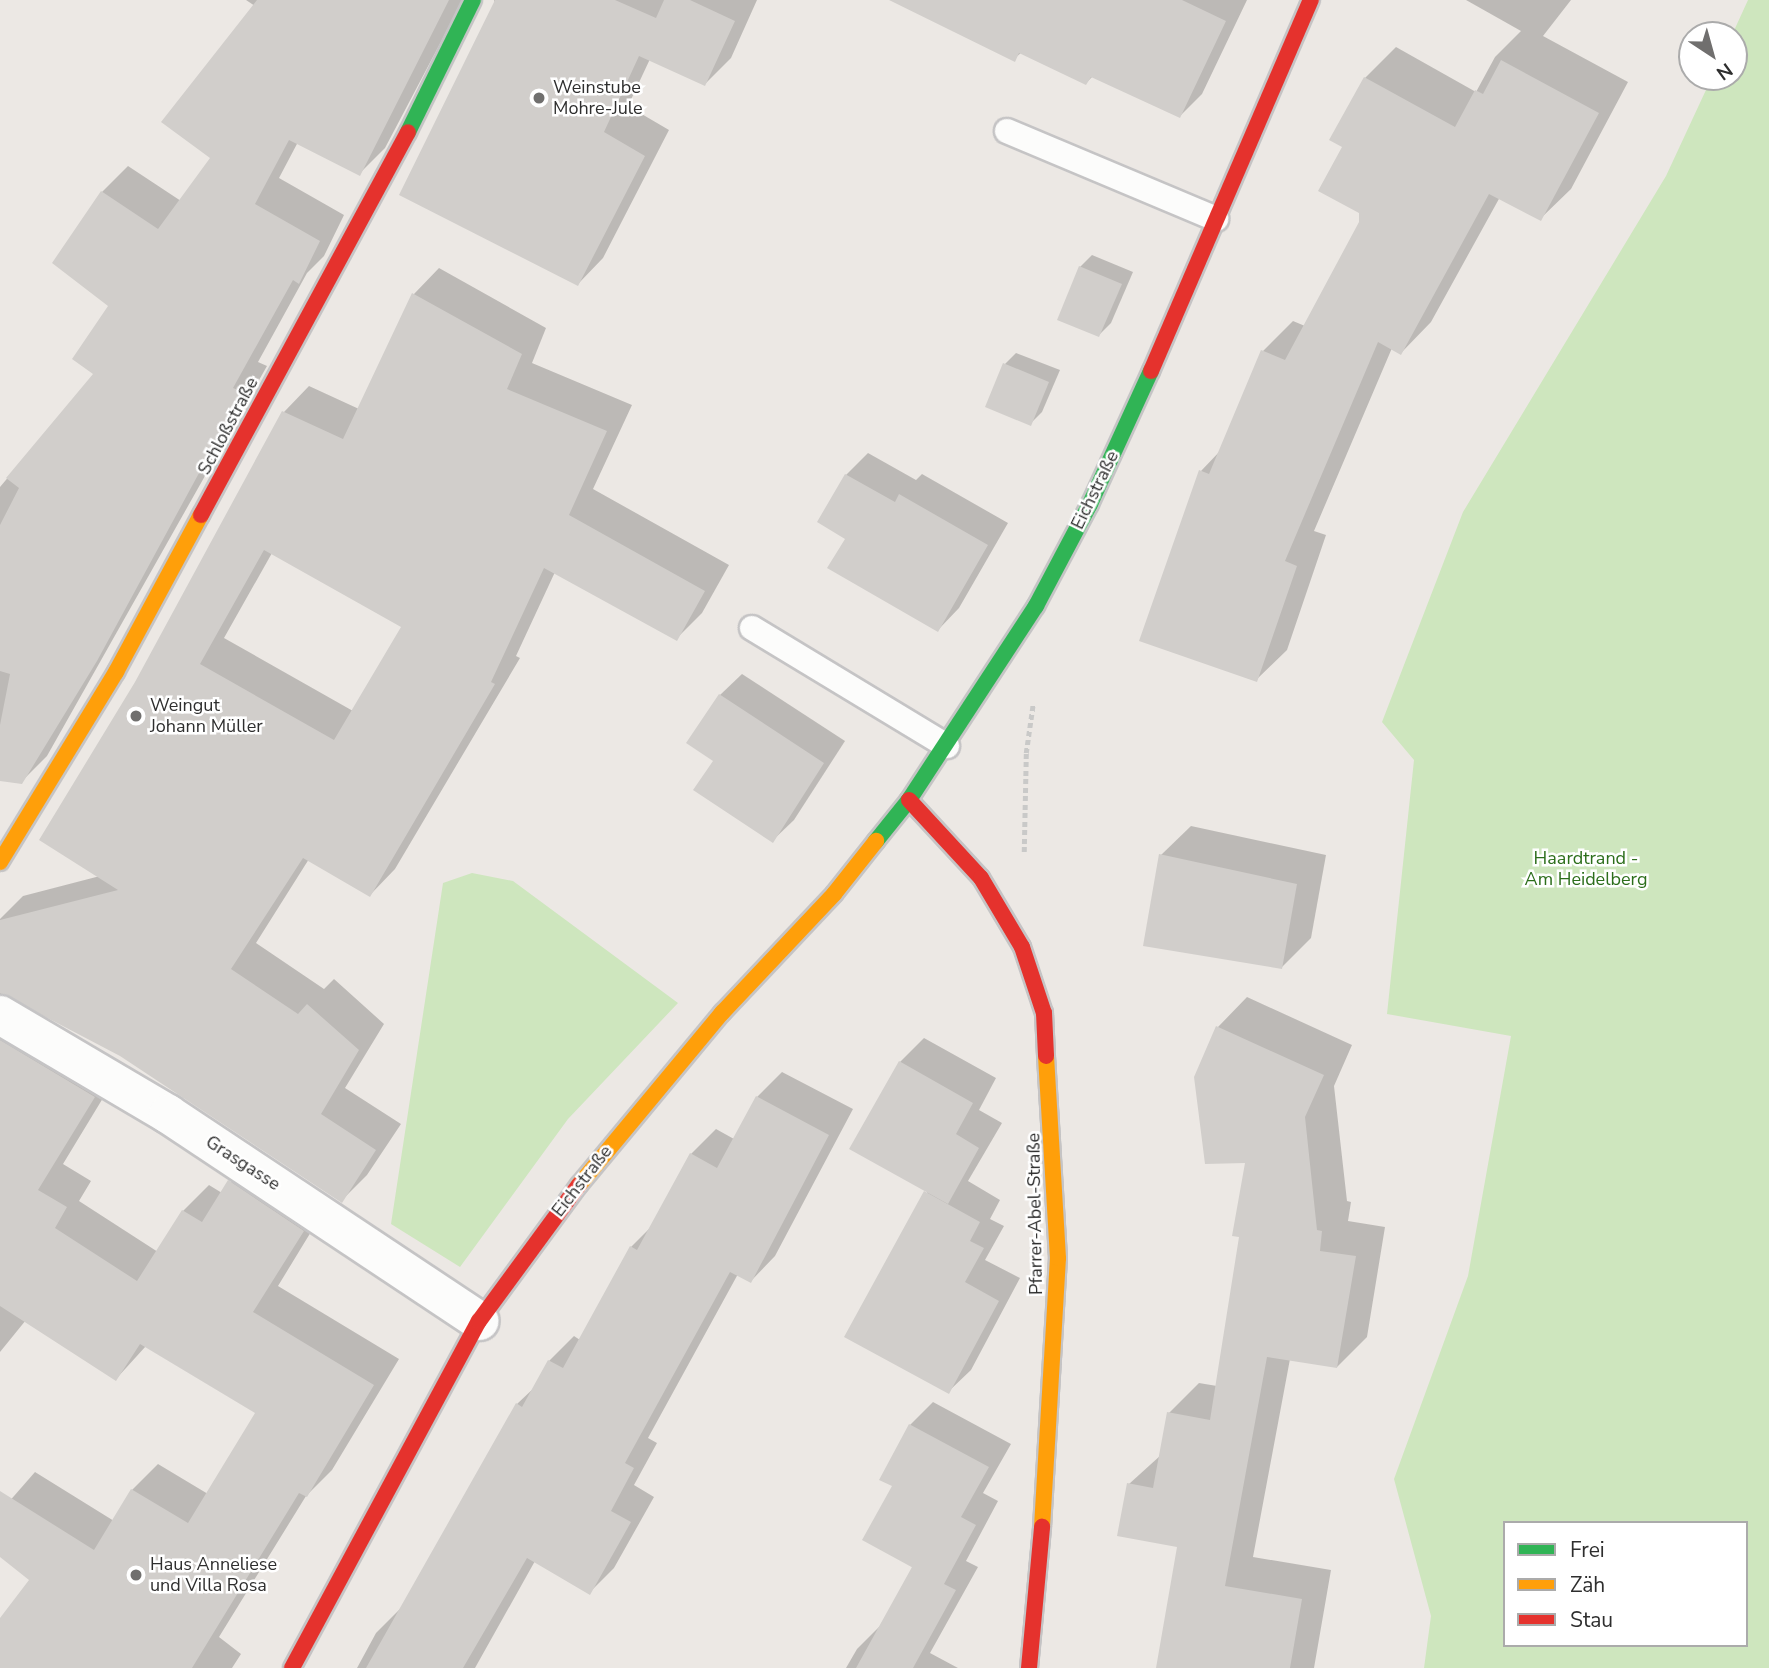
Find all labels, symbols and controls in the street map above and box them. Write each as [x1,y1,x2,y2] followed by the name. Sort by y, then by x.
[1678,21,1748,91] north arrow
[1711,57,1738,86] text: N
[553,77,643,119] place label: Weinstube Mohre-Jule
[531,90,547,106] marker: Weinstube Mohre-Jule
[193,374,263,478] street label: Schloßstraße
[1067,447,1123,533] street label: Eichstraße
[150,695,263,738] place label: Weingut Johann Müller
[128,708,144,724] marker: Weingut Johann Müller
[1525,848,1647,890] park label: Haardtrand - Am Heidelberg
[202,1131,284,1195] street label: Grasgasse
[1023,1133,1047,1295] street label: Pfarrer-Abel-Straße
[547,1141,617,1221] street label: Eichstraße
[1503,1521,1748,1647] legend
[1570,1536,1605,1564] text: Frei
[150,1554,277,1596] place label: Haus Anneliese und Villa Rosa
[128,1567,144,1583] marker: Haus Anneliese und Villa Rosa
[1570,1571,1605,1599] text: Zäh
[1570,1606,1613,1634] text: Stau

